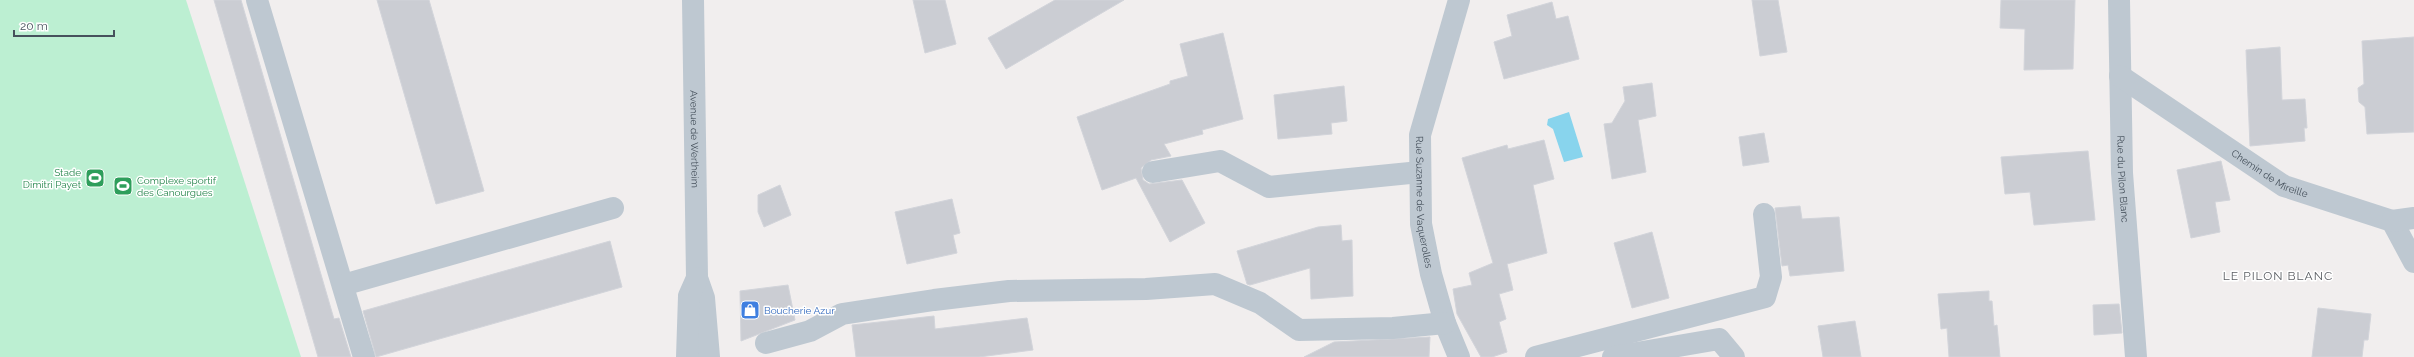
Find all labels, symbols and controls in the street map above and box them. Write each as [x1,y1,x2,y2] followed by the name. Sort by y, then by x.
[14,12,114,38] scale bar
[20,19,48,33] text: 20 m
[688,90,701,188] street label: Avenue de Wertheim
[2115,135,2131,223] street label: Rue du Pilon Blanc
[1414,136,1435,269] street label: Rue Suzanne de Vaquerolles
[2229,147,2309,199] street label: Chemin de Mireille
[23,167,82,190] place label: Stade Dimitri Payet
[84,167,106,189] sports icon: Stade Dimitri Payet
[112,175,134,197] sports icon: Complexe sportif des Canourgues
[137,175,217,198] place label: Complexe sportif des Canourgues
[2223,269,2333,283] district label: LE PILON BLANC
[739,299,761,321] shop icon: Boucherie Azur
[764,305,835,316] place label: Boucherie Azur

